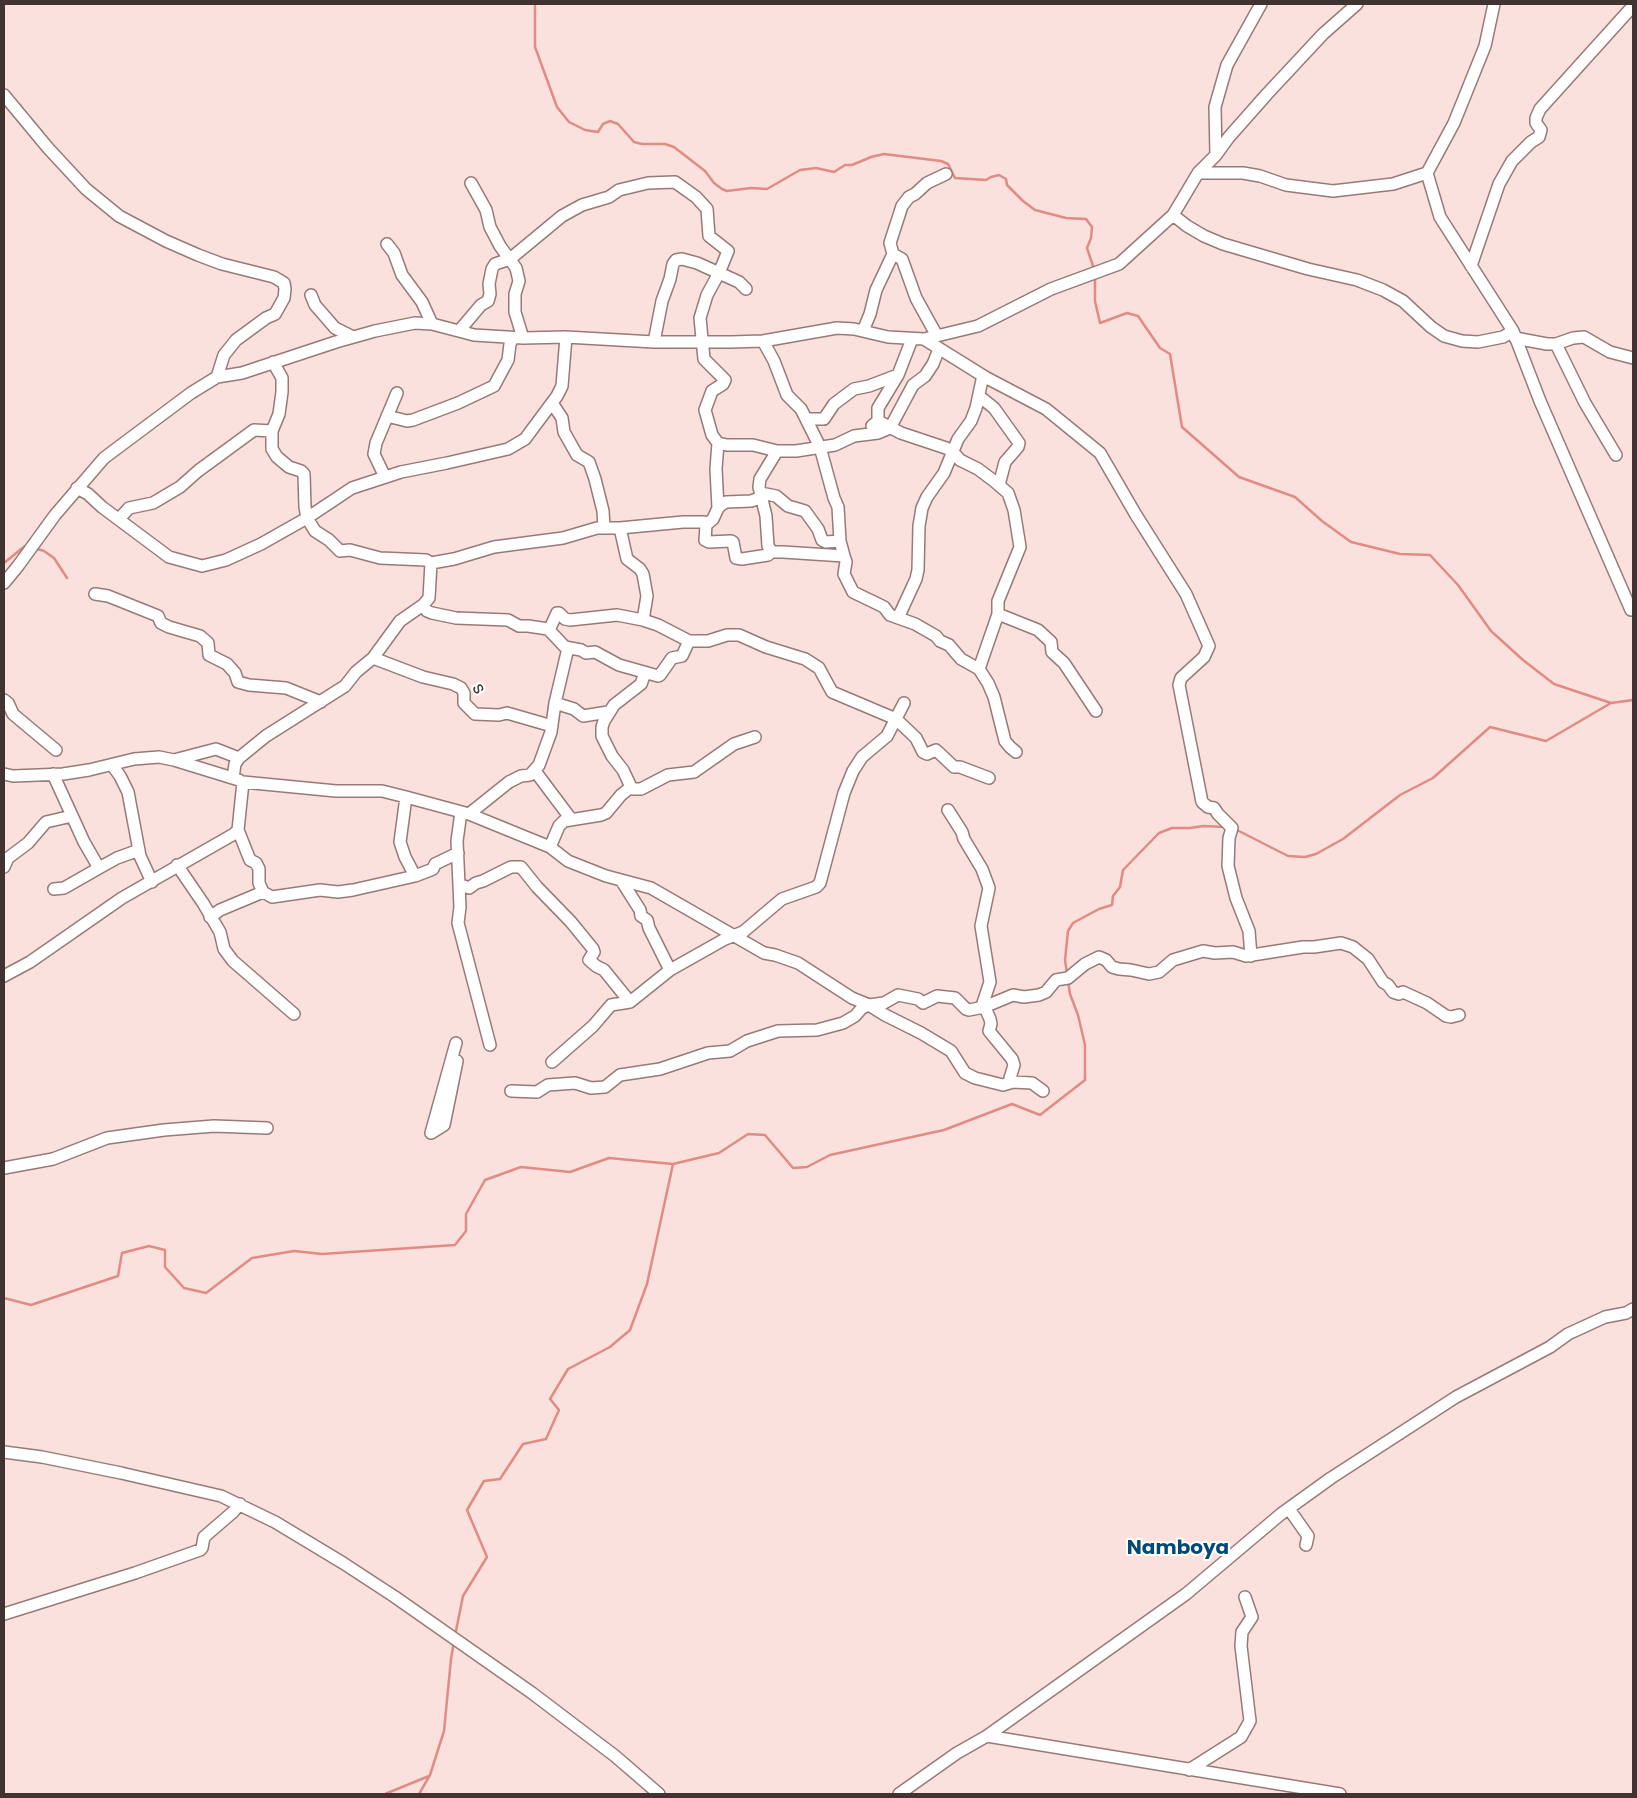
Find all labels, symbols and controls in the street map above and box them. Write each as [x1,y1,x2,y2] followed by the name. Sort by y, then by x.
[466,680,490,698] street label: s
[1127,1537,1229,1561] district label: Namboya

